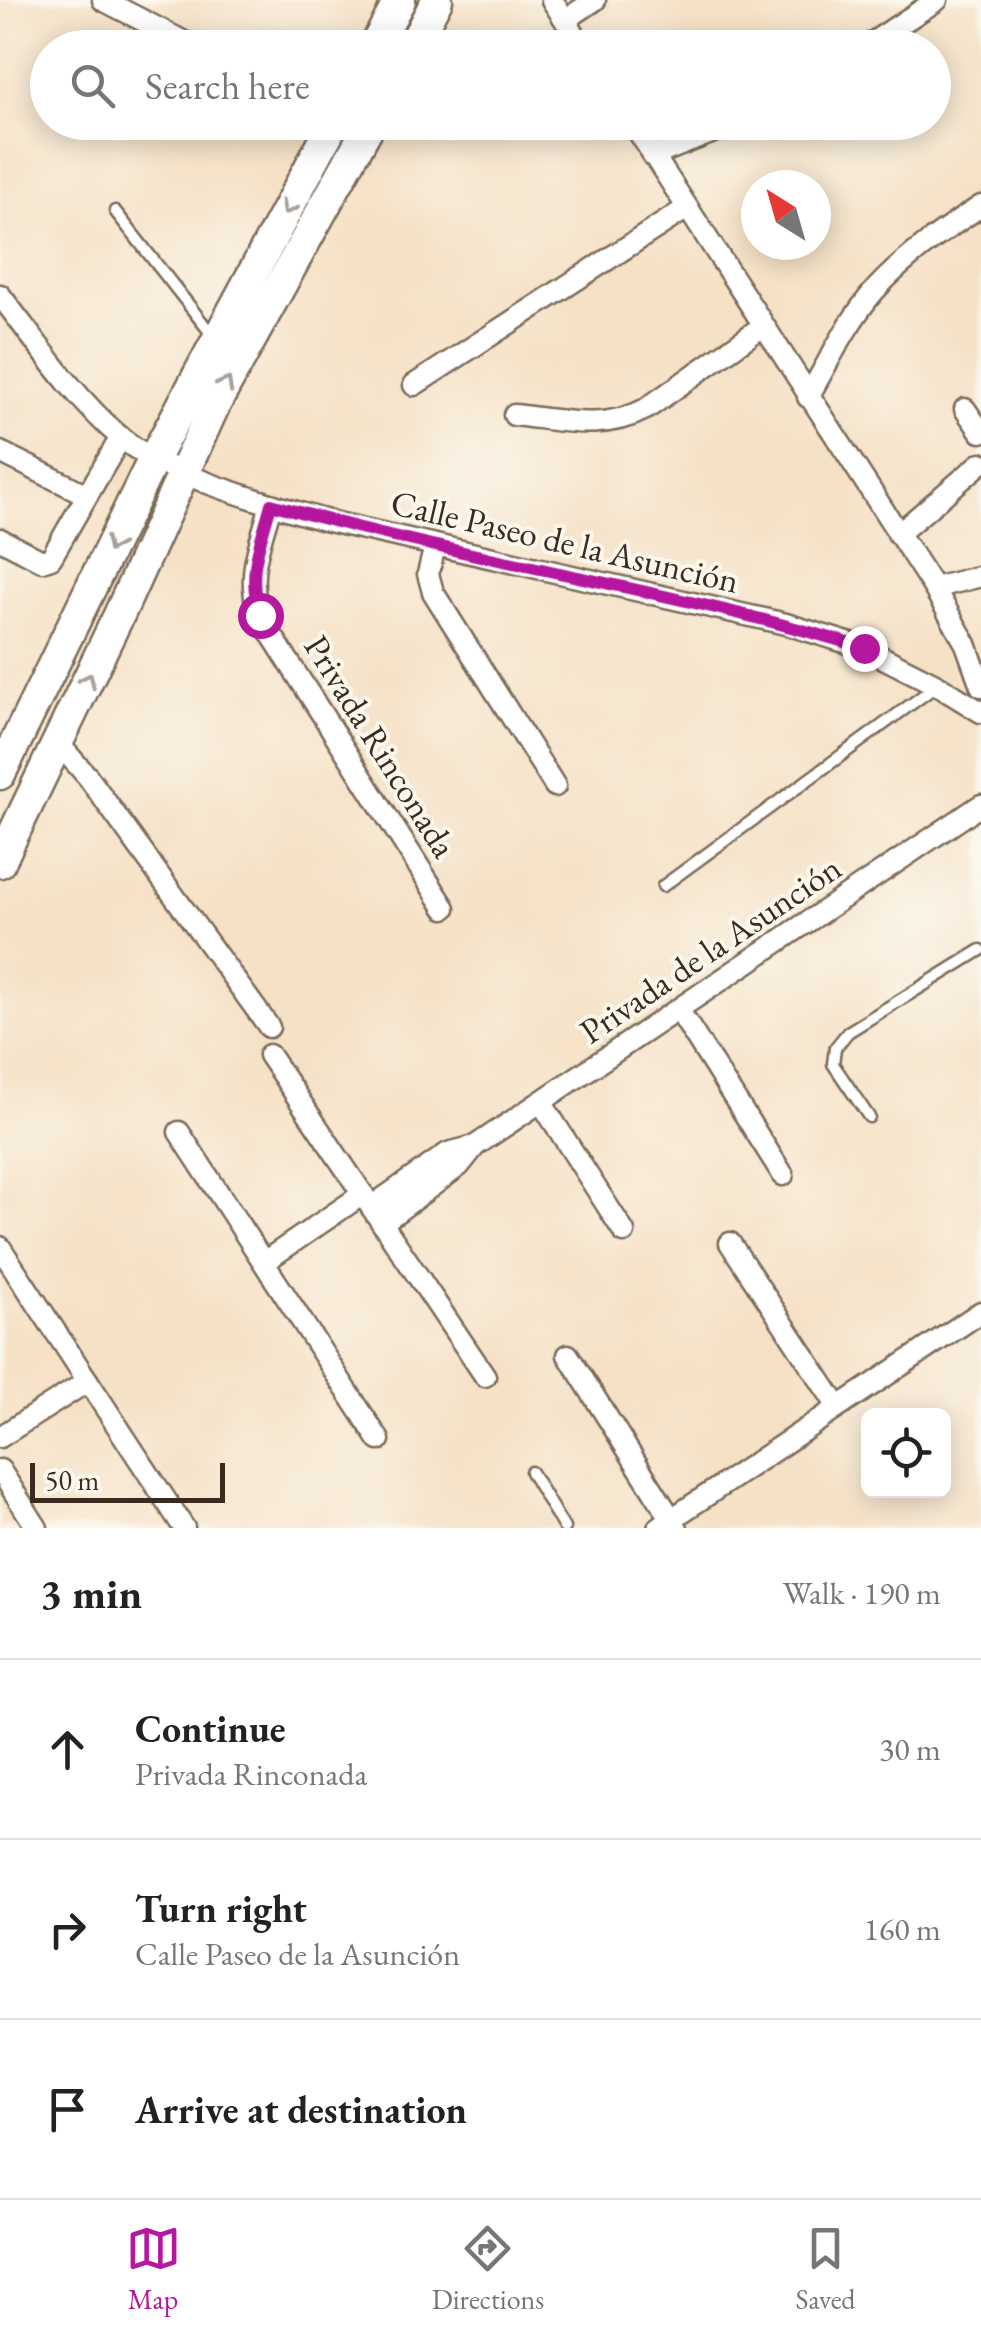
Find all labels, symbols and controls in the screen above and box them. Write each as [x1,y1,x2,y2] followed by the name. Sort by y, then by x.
[30,30,951,140] search box
[65,58,120,113] icon: search
[145,61,310,110] text: Search here
[741,170,831,260] north arrow
[281,198,300,216] one-way arrow
[214,376,234,394] one-way arrow
[387,479,743,603] street label: Calle Paseo de la Asunción
[104,535,124,553] one-way arrow
[238,593,284,639] route start
[295,626,467,866] street label: Privada Rinconada
[842,626,888,672] route end
[76,672,96,690] one-way arrow
[571,845,849,1053] street label: Privada de la Asunción
[861,1408,951,1498] map controls
[861,1408,951,1498] button: locate
[30,1458,225,1502] scale bar
[45,1462,99,1498] text: 50 m
[40,1566,142,1621] text: 3 min
[783,1572,941,1614] text: Walk · 190 m
[135,1704,286,1753] text: Continue
[40,1722,95,1777] icon: ahead
[879,1728,941,1770] text: 30 m
[135,1753,367,1795] text: Privada Rinconada
[135,1884,307,1933] text: Turn right
[40,1902,95,1957] icon: right
[864,1908,941,1950] text: 160 m
[135,1933,460,1975] text: Calle Paseo de la Asunción
[40,2082,95,2137] icon: arrive
[135,2085,467,2134] text: Arrive at destination
[126,2221,181,2317] tab: Map
[432,2221,544,2317] tab: Directions
[795,2221,855,2317] tab: Saved

